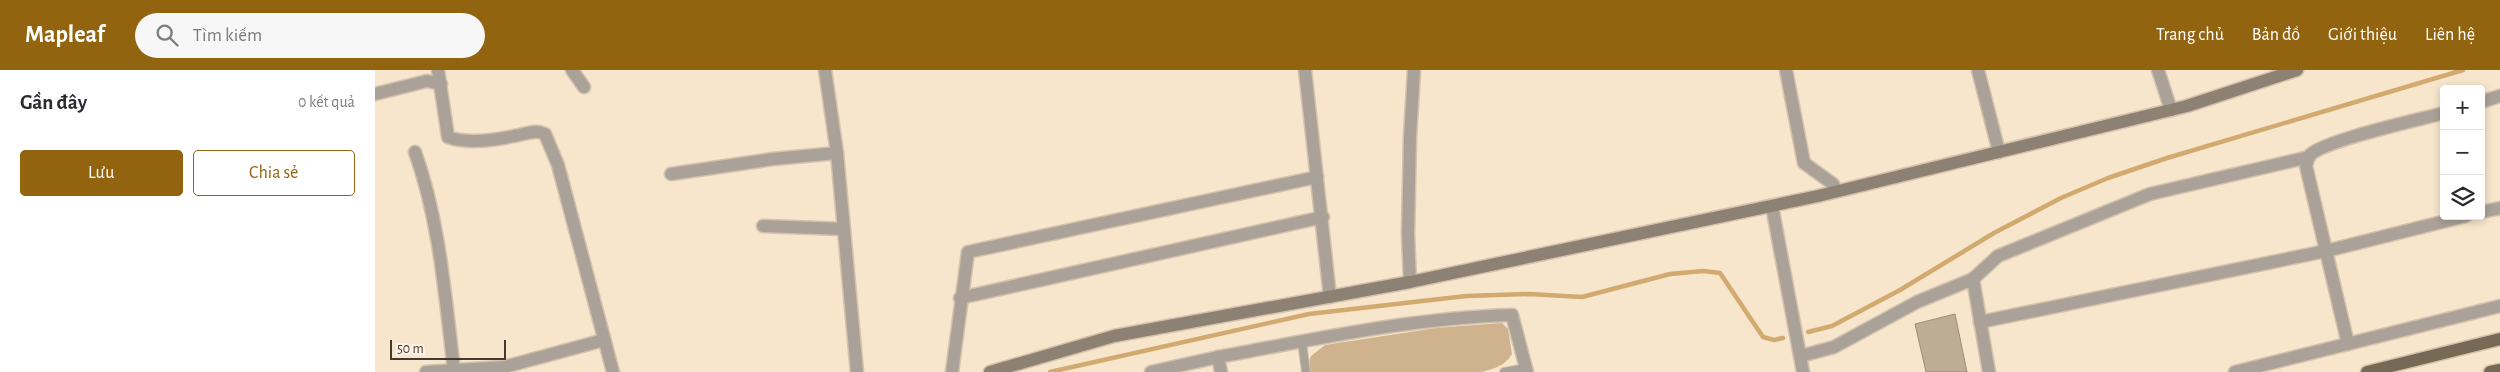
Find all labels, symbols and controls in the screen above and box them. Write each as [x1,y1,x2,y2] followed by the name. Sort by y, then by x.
[135,13,485,58] search box
[153,21,181,49] icon: search
[25,23,105,47] text: Mapleaf
[193,26,262,45] text: Tìm kiếm
[2156,26,2224,44] text: Trang chủ
[2252,26,2300,44] text: Bản đồ
[2328,26,2397,44] text: Giới thiệu
[2425,26,2475,44] text: Liên hệ
[2440,85,2485,220] map controls
[2440,85,2485,130] button: +
[20,92,87,113] text: Gần đây
[298,94,355,110] text: 0 kết quả
[2440,130,2485,175] button: −
[20,150,183,196] button: Lưu
[193,150,355,196] button: Chia sẻ
[2440,175,2485,220] button: layers
[390,337,506,360] scale bar
[397,342,424,356] text: 50 m

